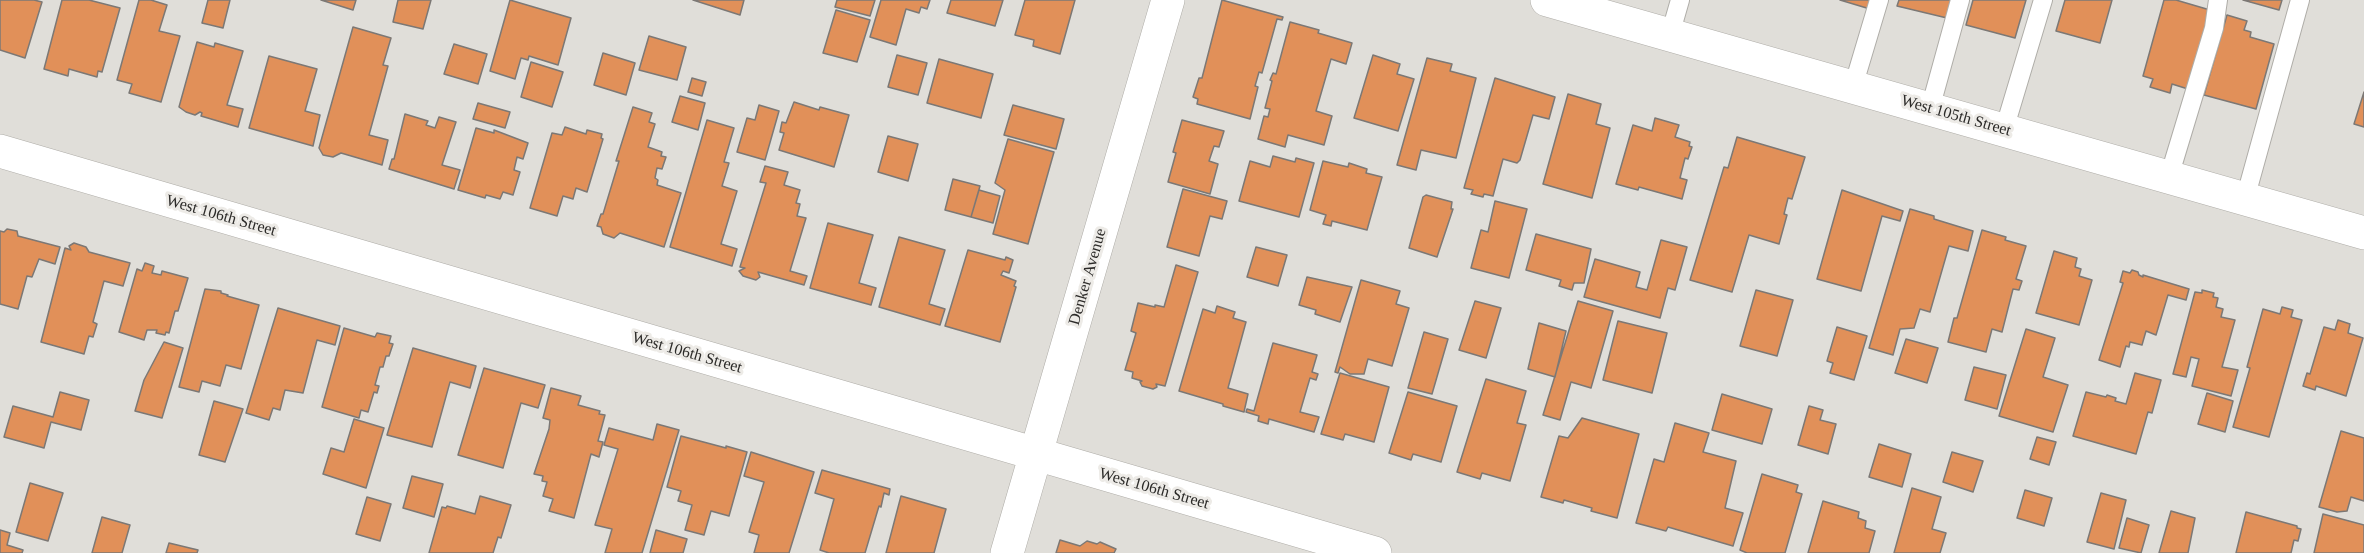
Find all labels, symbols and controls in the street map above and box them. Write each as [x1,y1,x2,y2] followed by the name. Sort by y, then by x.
[1899,91,2013,141] street label: West 105th Street
[164,191,278,241] street label: West 106th Street
[1065,226,1111,328] street label: Denker Avenue
[630,328,744,378] street label: West 106th Street
[1097,464,1211,514] street label: West 106th Street

